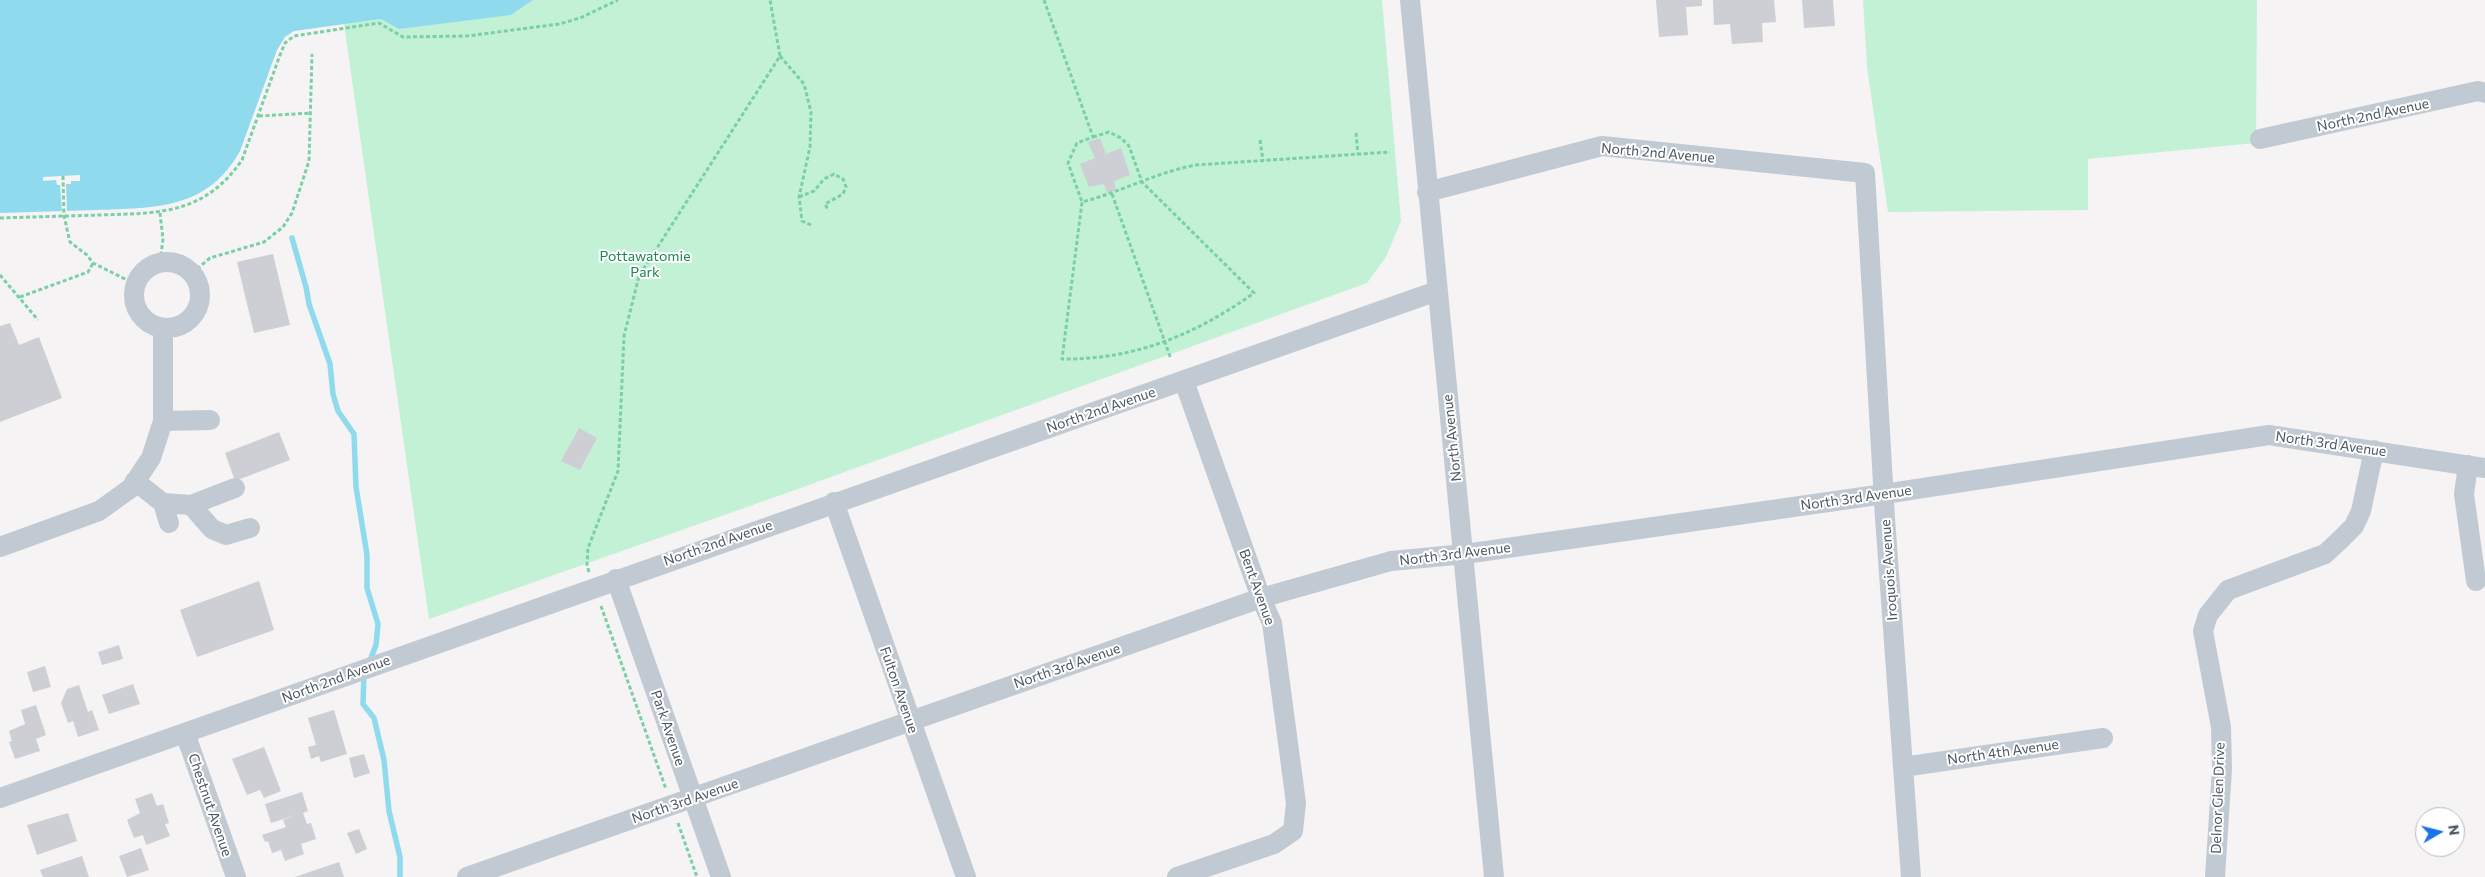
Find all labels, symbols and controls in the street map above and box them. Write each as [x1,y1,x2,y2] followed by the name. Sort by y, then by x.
[2315,95,2431,135] street label: North 2nd Avenue
[1600,140,1716,166] street label: North 2nd Avenue
[599,248,691,280] park label: Pottawatomie Park
[1044,383,1158,437] street label: North 2nd Avenue
[1439,394,1465,482] street label: North Avenue
[2275,428,2387,460] street label: North 3rd Avenue
[1800,482,1912,514] street label: North 3rd Avenue
[661,516,775,570] street label: North 2nd Avenue
[1877,519,1901,621] street label: Iroquois Avenue
[1399,539,1511,569] street label: North 3rd Avenue
[1236,547,1278,627] street label: Bent Avenue
[1011,640,1123,692] street label: North 3rd Avenue
[876,644,922,736] street label: Fulton Avenue
[279,652,393,706] street label: North 2nd Avenue
[647,688,689,768] street label: Park Avenue
[1946,736,2060,768] street label: North 4th Avenue
[2208,742,2228,854] street label: Delnor Glen Drive
[184,751,236,859] street label: Chestnut Avenue
[629,775,741,827] street label: North 3rd Avenue
[2415,807,2465,857] north arrow
[2445,824,2464,836] text: N

